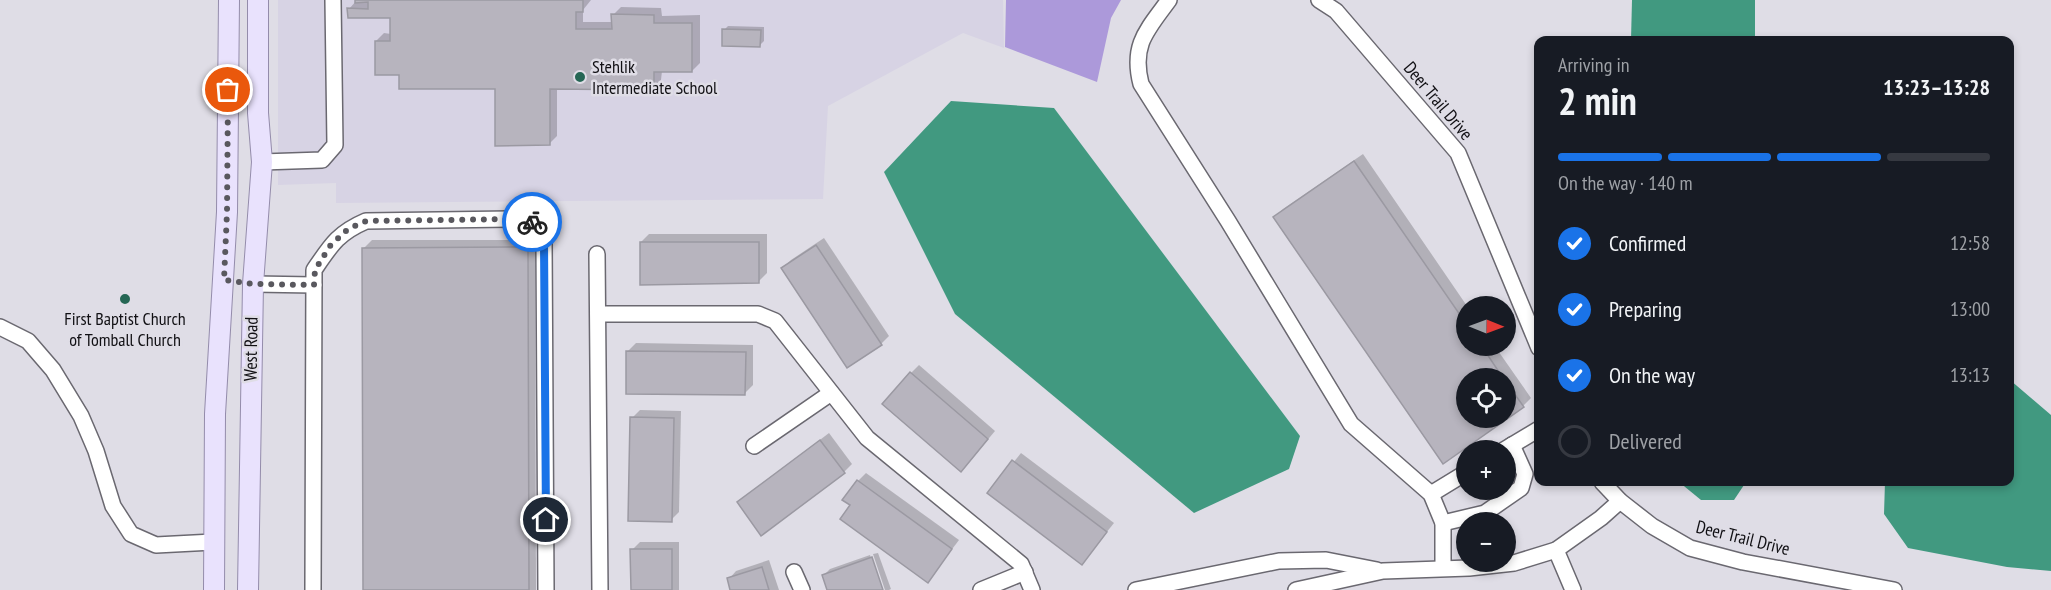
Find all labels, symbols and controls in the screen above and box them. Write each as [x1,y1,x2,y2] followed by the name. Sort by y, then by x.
[1558,52,1630,78] text: Arriving in
[592,55,718,99] place label: Stehlik Intermediate School
[1399,57,1478,145] street label: Deer Trail Drive
[202,64,253,115] pin
[573,70,587,84] marker: Stehlik Intermediate School
[211,73,244,106] icon: bag
[1883,73,1990,101] text: 13:23–13:28
[1558,75,1637,126] text: 2 min
[1558,170,1693,196] text: On the way · 140 m
[502,192,562,252] courier
[516,206,549,239] icon: bike
[1558,227,1591,260] icon: check
[1609,229,1686,257] text: Confirmed
[1950,230,1990,256] text: 12:58
[118,292,132,306] marker: First Baptist Church of Tomball Church
[1558,293,1591,326] icon: check
[1609,295,1682,323] text: Preparing
[1456,296,1516,356] north arrow
[1456,296,1516,572] map controls
[1950,296,1990,322] text: 13:00
[64,307,186,351] place label: First Baptist Church of Tomball Church
[238,317,263,381] street label: West Road
[1558,359,1591,392] icon: check
[1609,361,1695,389] text: On the way
[1950,362,1990,388] text: 13:13
[1456,368,1516,428] button: locate
[1609,427,1682,455] text: Delivered
[1456,440,1516,500] button: +
[520,494,571,545] pin
[529,503,562,536] icon: home
[1456,512,1516,572] button: −
[1694,515,1792,560] street label: Deer Trail Drive

